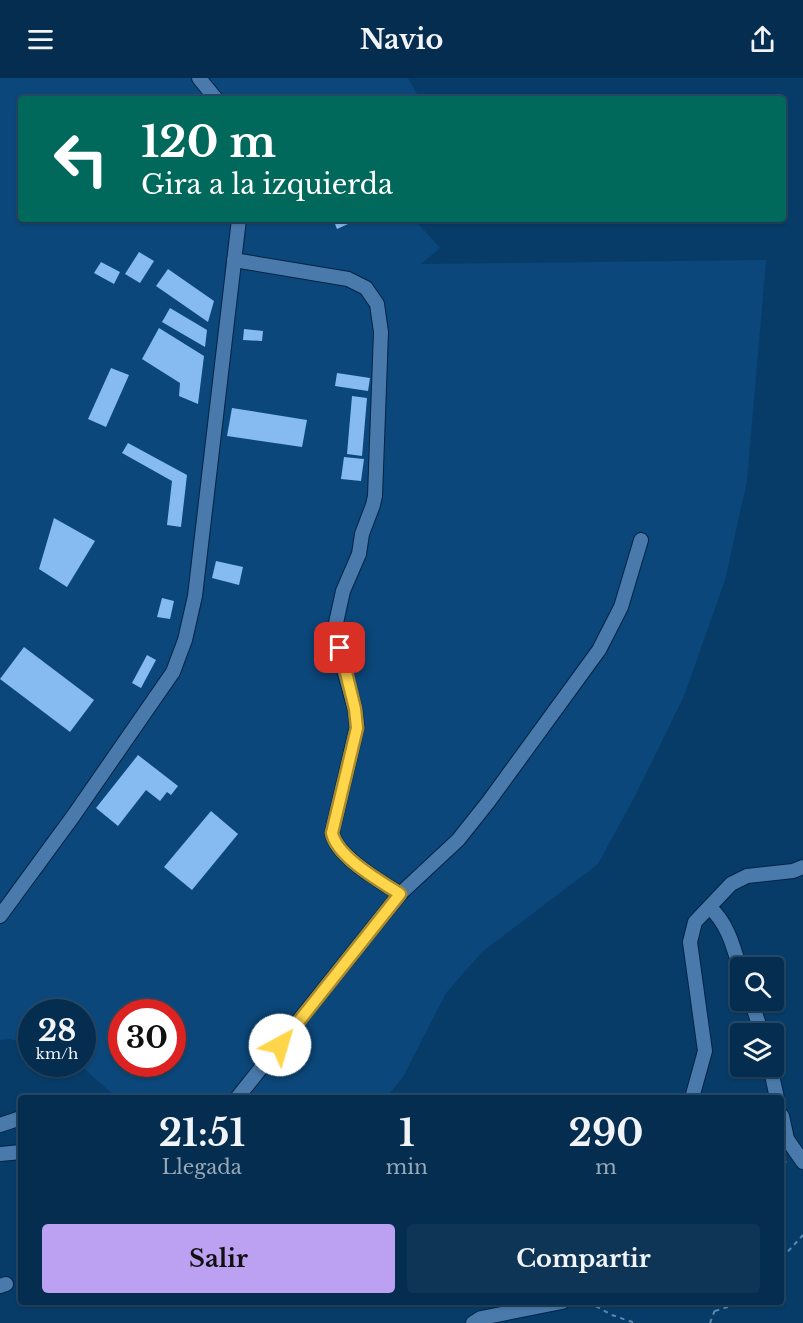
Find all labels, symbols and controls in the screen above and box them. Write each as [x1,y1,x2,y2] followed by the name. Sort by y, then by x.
[24,23,57,56] icon: menu
[360,23,443,56] text: Navio
[746,23,779,56] icon: share
[141,116,276,168] text: 120 m
[42,120,120,198] icon: left
[141,168,393,201] text: Gira a la izquierda
[314,622,365,673] pin
[323,631,356,664] icon: arrive
[730,957,784,1077] map controls
[730,957,784,1011] button: search
[108,999,186,1077] speed limit sign: 30
[38,1012,76,1049] text: 28
[248,1013,312,1077] position arrow
[730,1023,784,1077] button: layers
[36,1044,78,1063] text: km/h
[159,1111,245,1156] text: 21:51
[399,1111,415,1156] text: 1
[568,1111,643,1156] text: 290
[162,1155,242,1179] text: Llegada
[386,1155,428,1179] text: min
[595,1155,617,1179] text: m
[42,1224,395,1293] button: Salir
[407,1224,760,1293] button: Compartir

